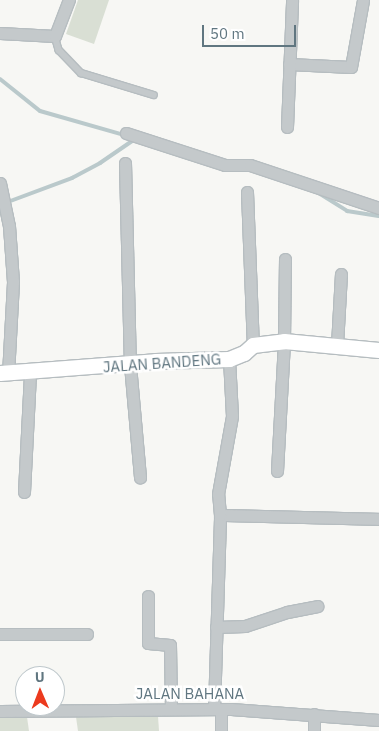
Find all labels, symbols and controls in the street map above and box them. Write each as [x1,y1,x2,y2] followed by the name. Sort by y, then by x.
[204,15,298,47] scale bar
[210,24,245,43] text: 50 m
[102,350,222,376] street label: JALAN BANDENG
[15,666,65,716] north arrow
[35,668,45,686] text: U
[136,685,244,703] street label: JALAN BAHANA

